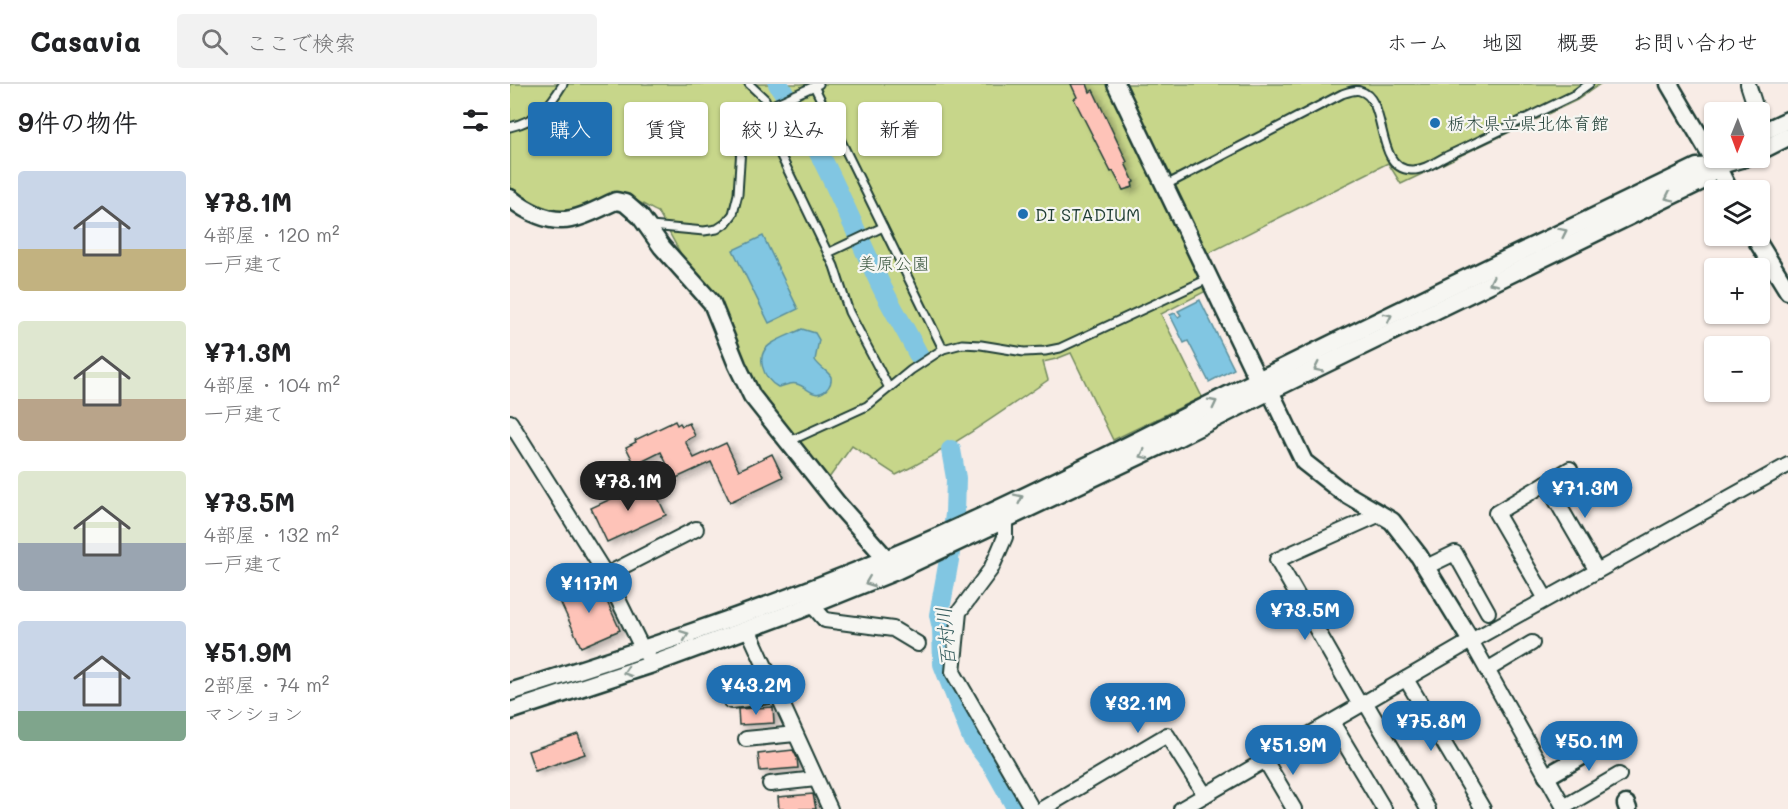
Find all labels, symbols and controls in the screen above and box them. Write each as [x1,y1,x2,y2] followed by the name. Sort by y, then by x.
[177,14,597,68] search box
[30,23,141,59] text: Casavia
[198,25,231,58] icon: search
[246,28,356,57] text: ここで検索
[1387,28,1449,55] text: ホーム
[1482,28,1524,55] text: 地図
[1557,28,1599,55] text: 概要
[1632,28,1758,55] text: お問い合わせ
[528,102,612,156] chip: 購入
[624,102,708,156] chip: 賃貸
[720,102,846,156] chip: 絞り込み
[858,102,942,156] chip: 新着
[1704,102,1770,168] north arrow
[1704,102,1770,402] map controls
[459,104,492,137] icon: filters
[18,105,138,139] text: 9件の物件
[1447,111,1609,135] place label: 栃木県立県北体育館
[1428,116,1442,130] marker: 栃木県立県北体育館
[1704,180,1770,246] button: layers
[204,185,292,219] text: ¥78.1M
[1664,190,1675,201] one-way arrow
[66,195,138,267] icon: home
[1035,202,1140,226] place label: DI STADIUM
[1016,207,1030,221] marker: DI STADIUM
[204,221,340,247] text: 4部屋 · 120 m²
[1557,227,1568,239] one-way arrow
[204,250,284,276] text: 一戸建て
[858,251,930,275] park label: 美原公園
[1704,258,1770,324] button: +
[1489,275,1500,287] one-way arrow
[1381,313,1392,324] one-way arrow
[204,335,292,369] text: ¥71.3M
[1704,336,1770,402] button: −
[66,345,138,417] icon: home
[1314,360,1325,372] one-way arrow
[204,371,340,397] text: 4部屋 · 104 m²
[1206,399,1217,410] one-way arrow
[204,400,284,426] text: 一戸建て
[1139,447,1150,459] one-way arrow
[579,461,677,512] pin: ¥78.1M
[594,467,662,493] text: ¥78.1M
[1536,468,1634,519] pin: ¥71.3M
[1551,474,1619,500] text: ¥71.3M
[204,485,295,519] text: ¥73.5M
[1013,494,1024,506] one-way arrow
[66,495,138,567] icon: home
[204,521,339,547] text: 4部屋 · 132 m²
[204,550,284,576] text: 一戸建て
[547,563,631,614] pin: ¥117M
[560,569,618,595] text: ¥117M
[864,575,875,587] one-way arrow
[1256,590,1354,641] pin: ¥73.5M
[1270,596,1340,622] text: ¥73.5M
[929,606,961,668] water label: 百村川
[679,629,690,642] one-way arrow
[204,635,292,669] text: ¥51.9M
[66,645,138,717] icon: home
[623,665,633,678] one-way arrow
[707,665,805,716] pin: ¥43.2M
[204,671,329,697] text: 2部屋 · 74 m²
[720,671,792,697] text: ¥43.2M
[1089,683,1187,734] pin: ¥32.1M
[1104,689,1172,715] text: ¥32.1M
[204,700,303,726] text: マンション
[1382,701,1480,752] pin: ¥75.8M
[1396,707,1466,733] text: ¥75.8M
[1540,721,1638,772] pin: ¥50.1M
[1244,725,1342,776] pin: ¥51.9M
[1555,727,1623,753] text: ¥50.1M
[1259,731,1327,757] text: ¥51.9M

